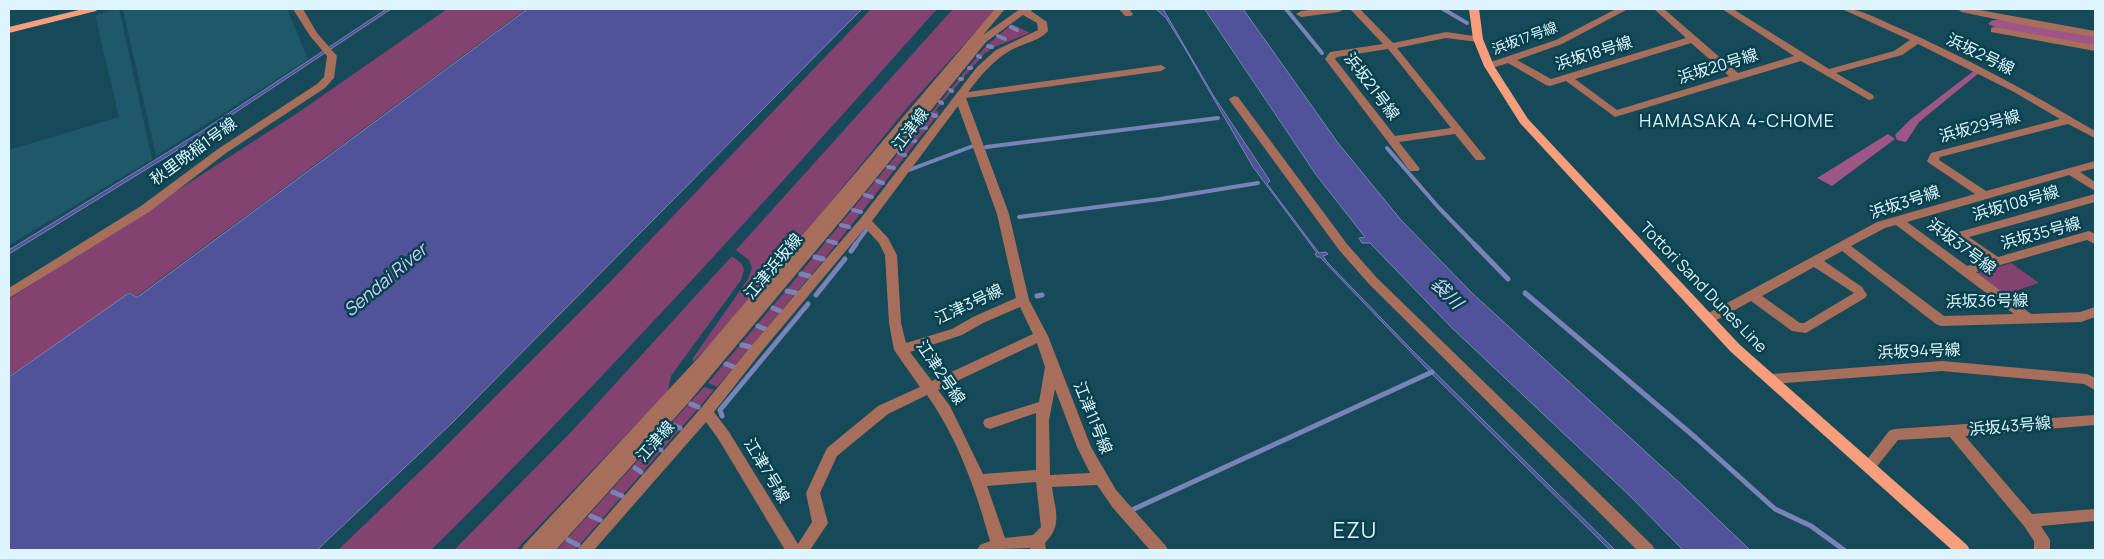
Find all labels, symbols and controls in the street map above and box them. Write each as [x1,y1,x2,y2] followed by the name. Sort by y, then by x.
[1490,19,1560,59] street label: 浜坂17号線
[1943,30,2017,80] street label: 浜坂2号線
[1553,33,1635,75] street label: 浜坂18号線
[1676,46,1760,88] street label: 浜坂20号線
[1339,50,1403,124] street label: 浜坂21号線
[889,105,933,155] street label: 江津線
[1937,107,2023,147] street label: 浜坂29号線
[1637,111,1837,133] district label: HAMASAKA 4-CHOME
[147,114,241,190] street label: 秋里晩稲1号線
[1970,182,2062,226] street label: 浜坂108号線
[1867,183,1943,223] street label: 浜坂3号線
[1999,214,2083,254] street label: 浜坂35号線
[1923,215,1999,279] street label: 浜坂37号線
[1636,219,1770,357] street label: Tottori Sand Dunes Line
[741,230,807,304] street label: 江津浜坂線
[340,240,432,322] water label: Sendai River
[1426,274,1466,314] water label: 袋川
[932,281,1006,329] street label: 江津3号線
[1945,292,2029,312] street label: 浜坂36号線
[912,337,968,409] street label: 江津2号線
[1877,341,1961,363] street label: 浜坂94号線
[1069,379,1115,457] street label: 江津11号線
[1968,414,2052,440] street label: 浜坂43号線
[633,418,679,466] street label: 江津線
[739,435,793,507] street label: 江津7号線
[1332,519,1378,545] district label: EZU

